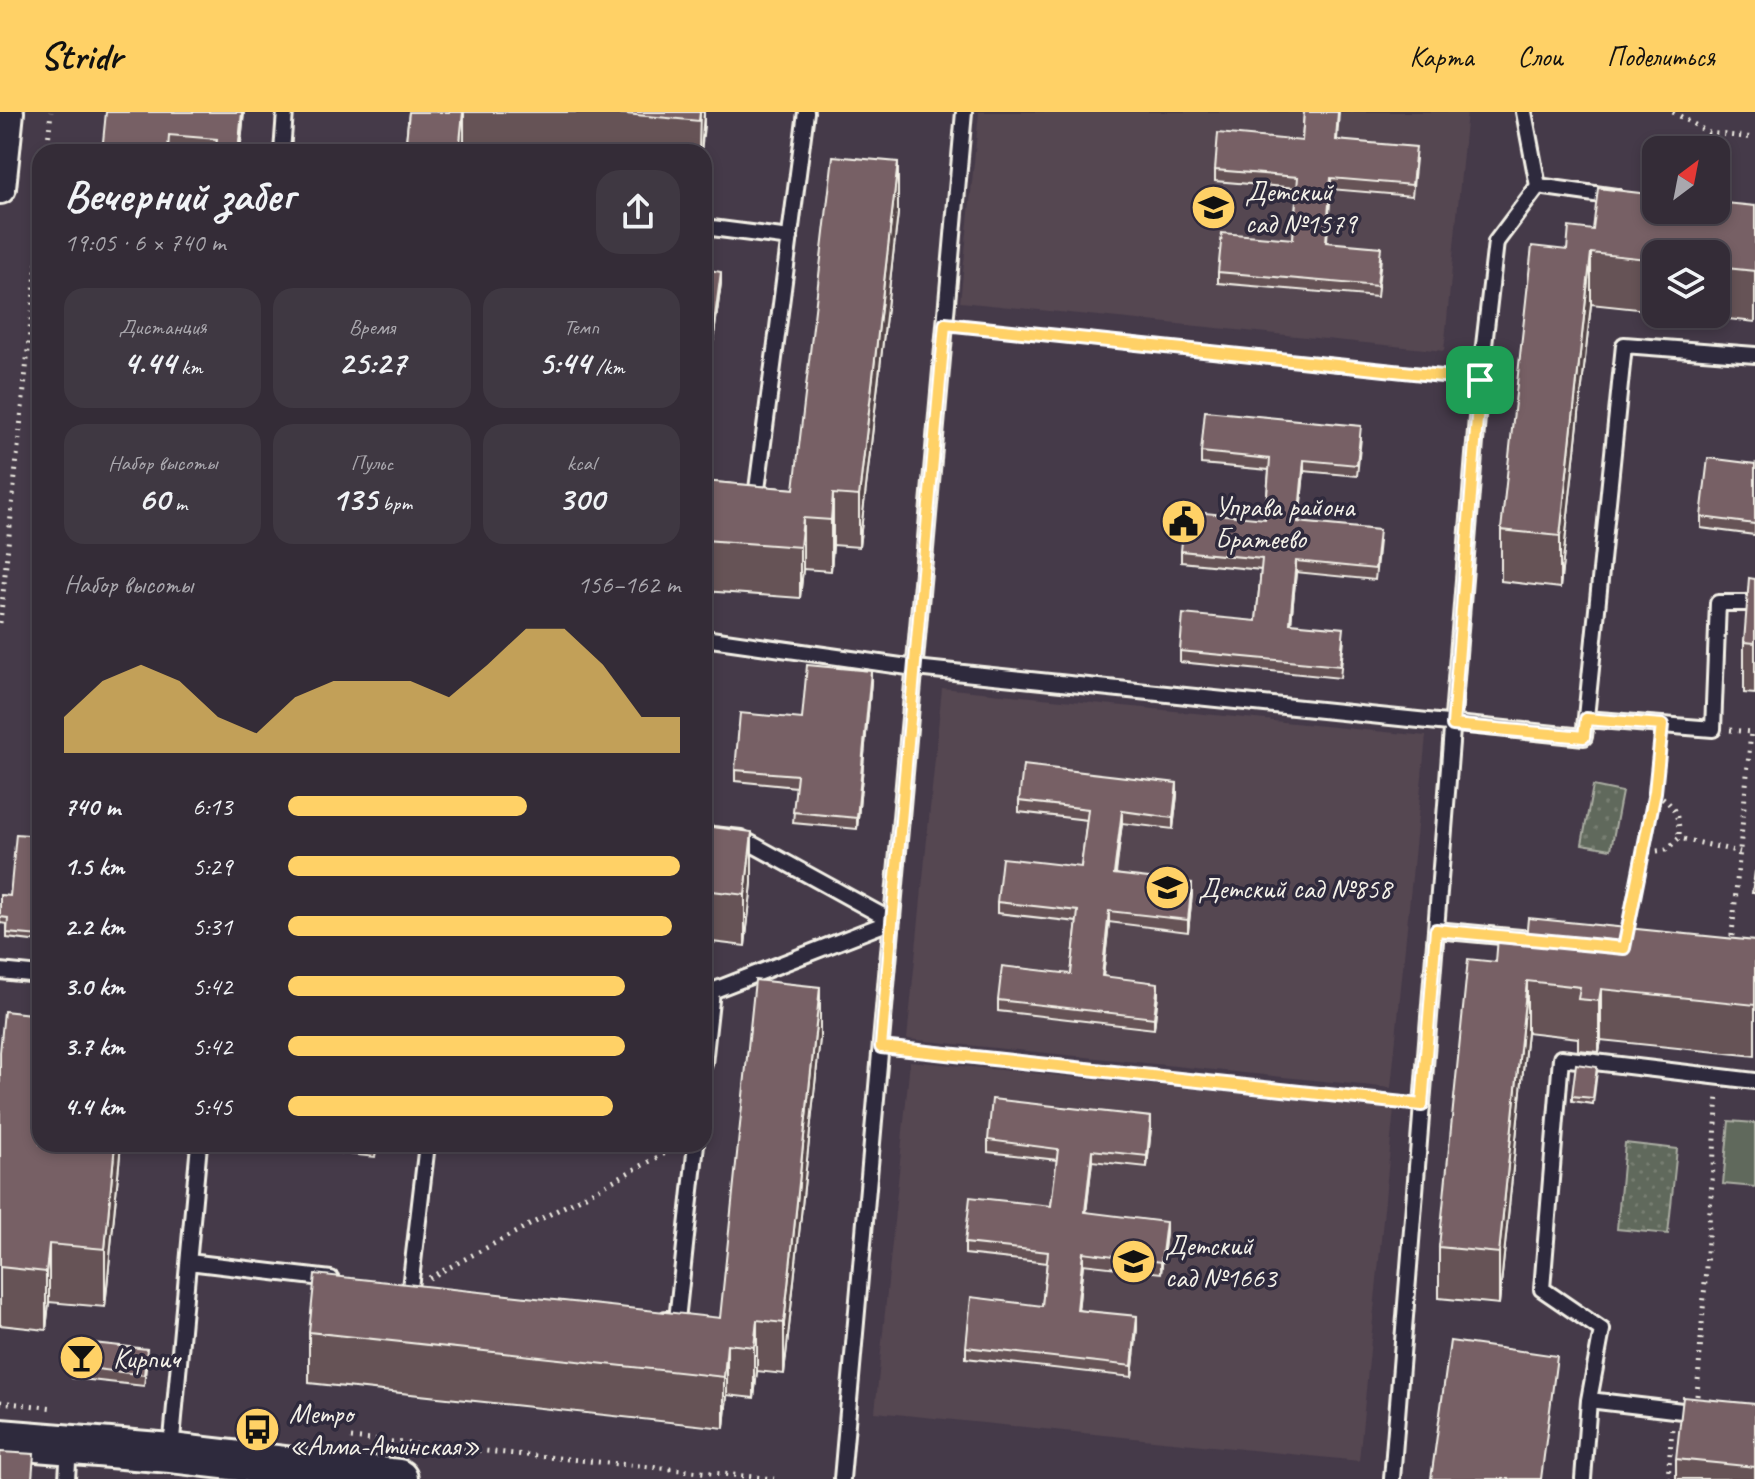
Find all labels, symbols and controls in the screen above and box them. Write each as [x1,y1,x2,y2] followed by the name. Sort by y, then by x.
[40,33,122,80] text: Stridr
[1410,39,1474,74] text: Карта
[1518,39,1563,74] text: Слои
[1607,39,1715,74] text: Поделиться
[1642,136,1730,224] north arrow
[1642,136,1730,328] map controls
[64,168,294,223] text: Вечерний забег
[596,170,680,254] button: share
[1245,174,1359,241] place label: Детский сад №1579
[1190,183,1238,231] school or university icon: Детский сад №1579
[64,226,225,259] text: 19:05 · 6 × 740 m
[1642,240,1730,328] button: layers
[119,313,207,341] text: Дистанция
[349,313,395,341] text: Время
[564,313,599,341] text: Темп
[123,341,176,384] text: 4.44
[338,341,406,384] text: 25:27
[538,341,590,384] text: 5:44
[1446,346,1514,414] pin
[176,353,202,381] text: km
[590,353,624,381] text: /km
[1458,358,1502,402] icon: arrive
[108,449,217,477] text: Набор высоты
[351,449,393,477] text: Пульс
[567,449,596,477] text: kcal
[138,477,170,520] text: 60
[332,477,377,520] text: 135
[558,477,604,520] text: 300
[170,489,187,517] text: m
[377,489,412,517] text: bpm
[1215,489,1356,556] place label: Управа района Братеево
[1160,498,1208,546] public building icon: Управа района Братеево
[64,568,193,601] text: Набор высоты
[577,568,680,601] text: 156–162 m
[64,790,120,823] text: 740 m
[192,790,232,823] text: 6:13
[64,850,124,883] text: 1.5 km
[192,850,232,883] text: 5:29
[1143,864,1191,912] school or university icon: Детский сад №858
[1198,871,1394,906] place label: Детский сад №858
[64,910,124,943] text: 2.2 km
[192,910,232,943] text: 5:31
[64,970,124,1003] text: 3.0 km
[192,970,232,1003] text: 5:42
[64,1030,124,1063] text: 3.7 km
[192,1030,232,1063] text: 5:42
[64,1090,124,1123] text: 4.4 km
[192,1090,232,1123] text: 5:45
[1165,1228,1279,1295] place label: Детский сад №1663
[1110,1237,1158,1285] school or university icon: Детский сад №1663
[58,1334,106,1382] bar icon: Кирпич
[113,1341,182,1376] place label: Кирпич
[289,1396,480,1463] place label: Метро «Алма-Атинская»
[234,1405,282,1453] bus stop icon: Метро «Алма-Атинская»

